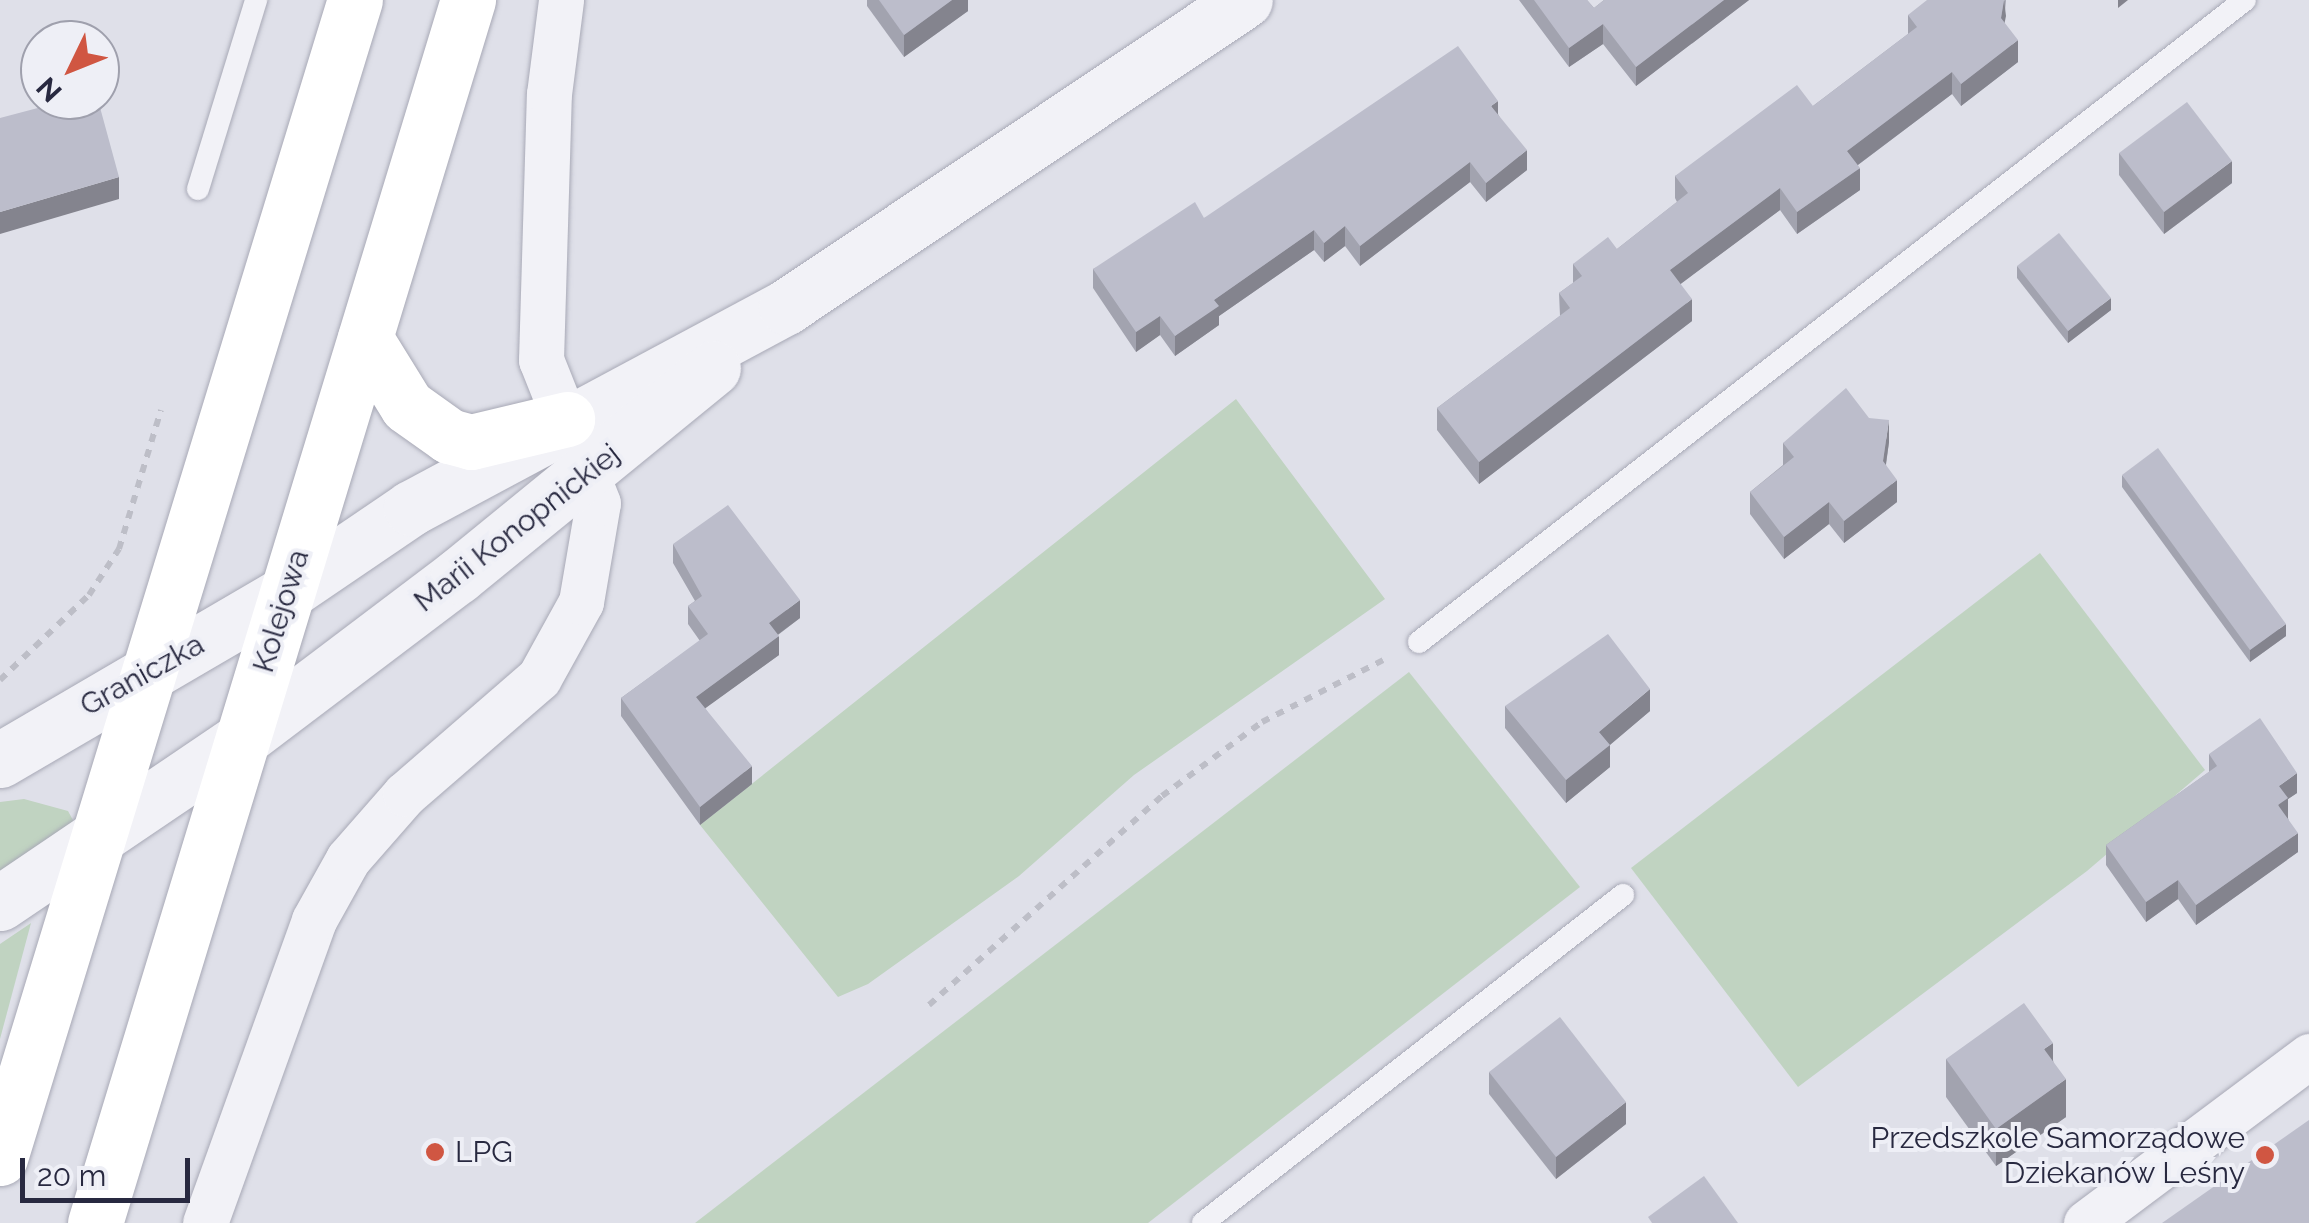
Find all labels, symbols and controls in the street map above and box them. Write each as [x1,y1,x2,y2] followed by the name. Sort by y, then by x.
[20,20,120,120] north arrow
[30,70,69,109] text: N
[407,437,627,619] street label: Marii Konopnickiej
[245,545,317,677] street label: Kolejowa
[74,626,210,724] street label: Graniczka
[1870,1120,2245,1190] place label: Przedszkole Samorządowe Dziekanów Leśny
[455,1134,513,1170] place label: LPG
[25,1138,195,1200] scale bar
[424,1141,446,1163] marker: LPG
[2254,1144,2276,1166] marker: Przedszkole Samorządowe Dziekanów Leśny
[37,1158,106,1193] text: 20 m

